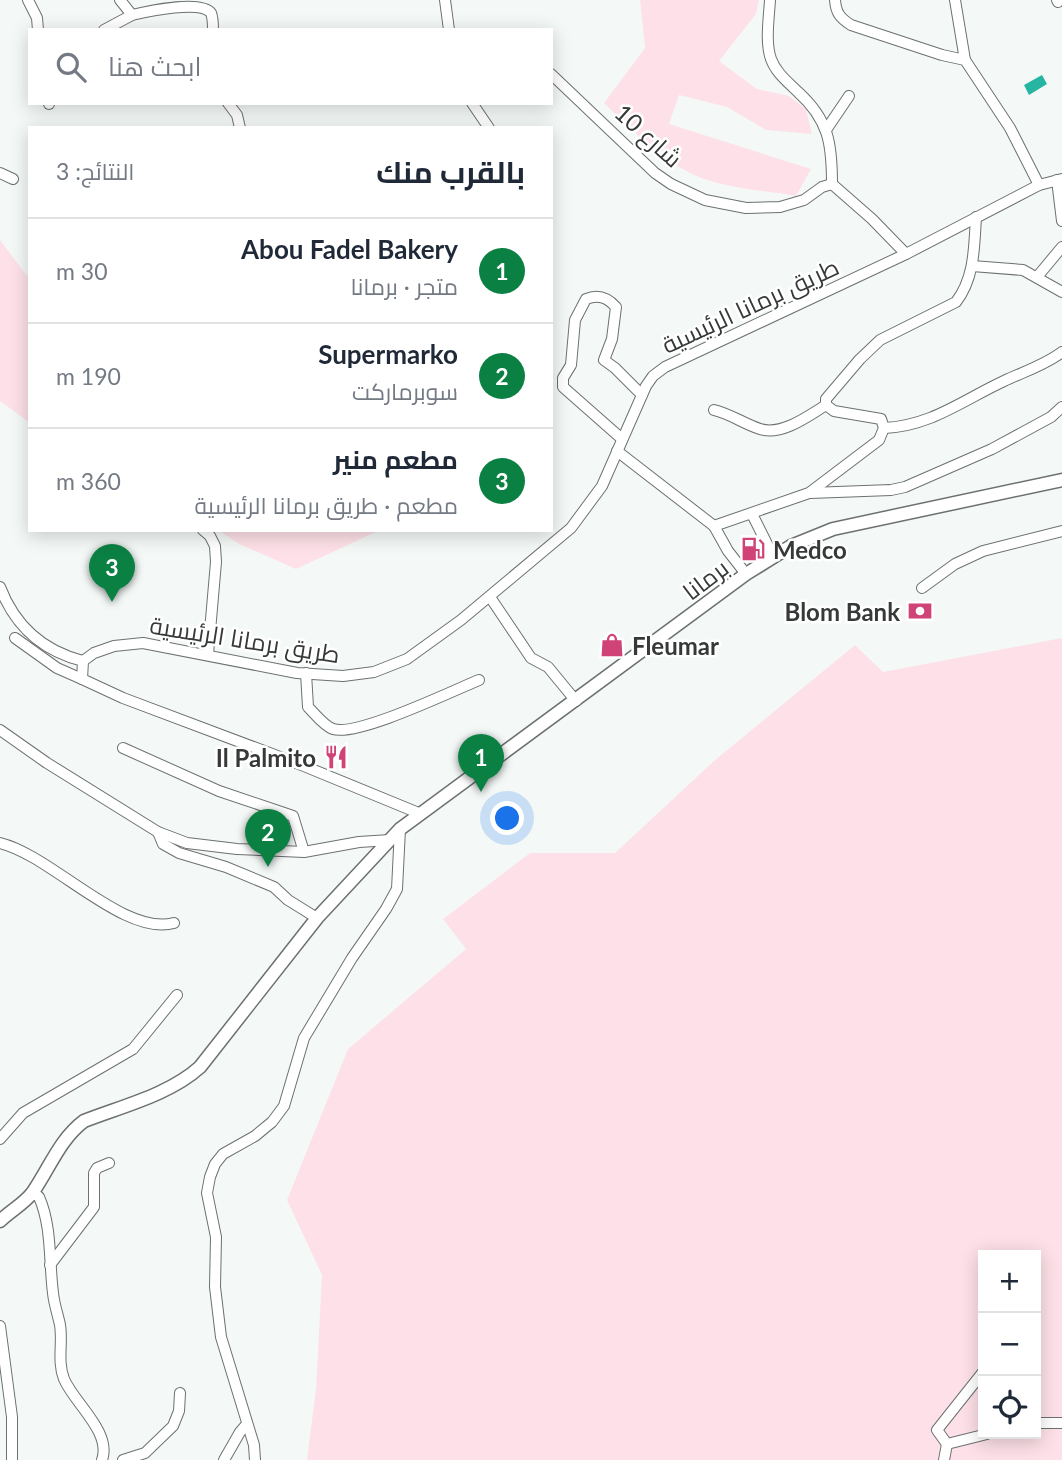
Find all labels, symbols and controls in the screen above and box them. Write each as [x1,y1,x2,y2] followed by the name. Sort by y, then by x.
[28,28,553,105] search box
[52,48,90,86] icon: search
[108,50,202,82] text: ابحث هنا
[607,97,689,175] street label: شارع 10
[376,153,525,189] text: بالقرب منك
[56,157,134,185] text: النتائج: 3
[241,233,458,265] text: Abou Fadel Bakery
[657,251,844,361] street label: طريق برمانا الرئيسية
[56,257,108,285] text: 30 m
[495,257,509,285] text: 1
[350,272,458,300] text: متجر · برمانا
[318,338,458,370] text: Supermarko
[56,362,121,390] text: 190 m
[495,362,509,390] text: 2
[352,377,458,405] text: سوبرماركت
[333,443,458,475] text: مطعم منير
[56,467,121,495] text: 360 m
[495,467,509,495] text: 3
[194,491,458,519] text: مطعم · طريق برمانا الرئيسية
[739,535,767,563] fuel station icon: Medco
[773,535,847,564] place label: Medco
[89,544,135,602] pin: 3
[676,552,734,606] street label: برمانا
[785,597,900,626] place label: Blom Bank
[906,597,934,625] bank icon: Blom Bank
[148,610,342,670] street label: طريق برمانا الرئيسية
[598,631,626,659] shop icon: Fleumar
[632,631,719,660] place label: Fleumar
[458,734,504,792] pin: 1
[216,743,316,772] place label: Il Palmito
[322,743,350,771] restaurant icon: Il Palmito
[490,801,524,835] your location
[245,809,291,867] pin: 2
[978,1250,1041,1439] map controls
[978,1250,1041,1313] button: +
[978,1313,1041,1376] button: −
[978,1376,1041,1439] button: locate

